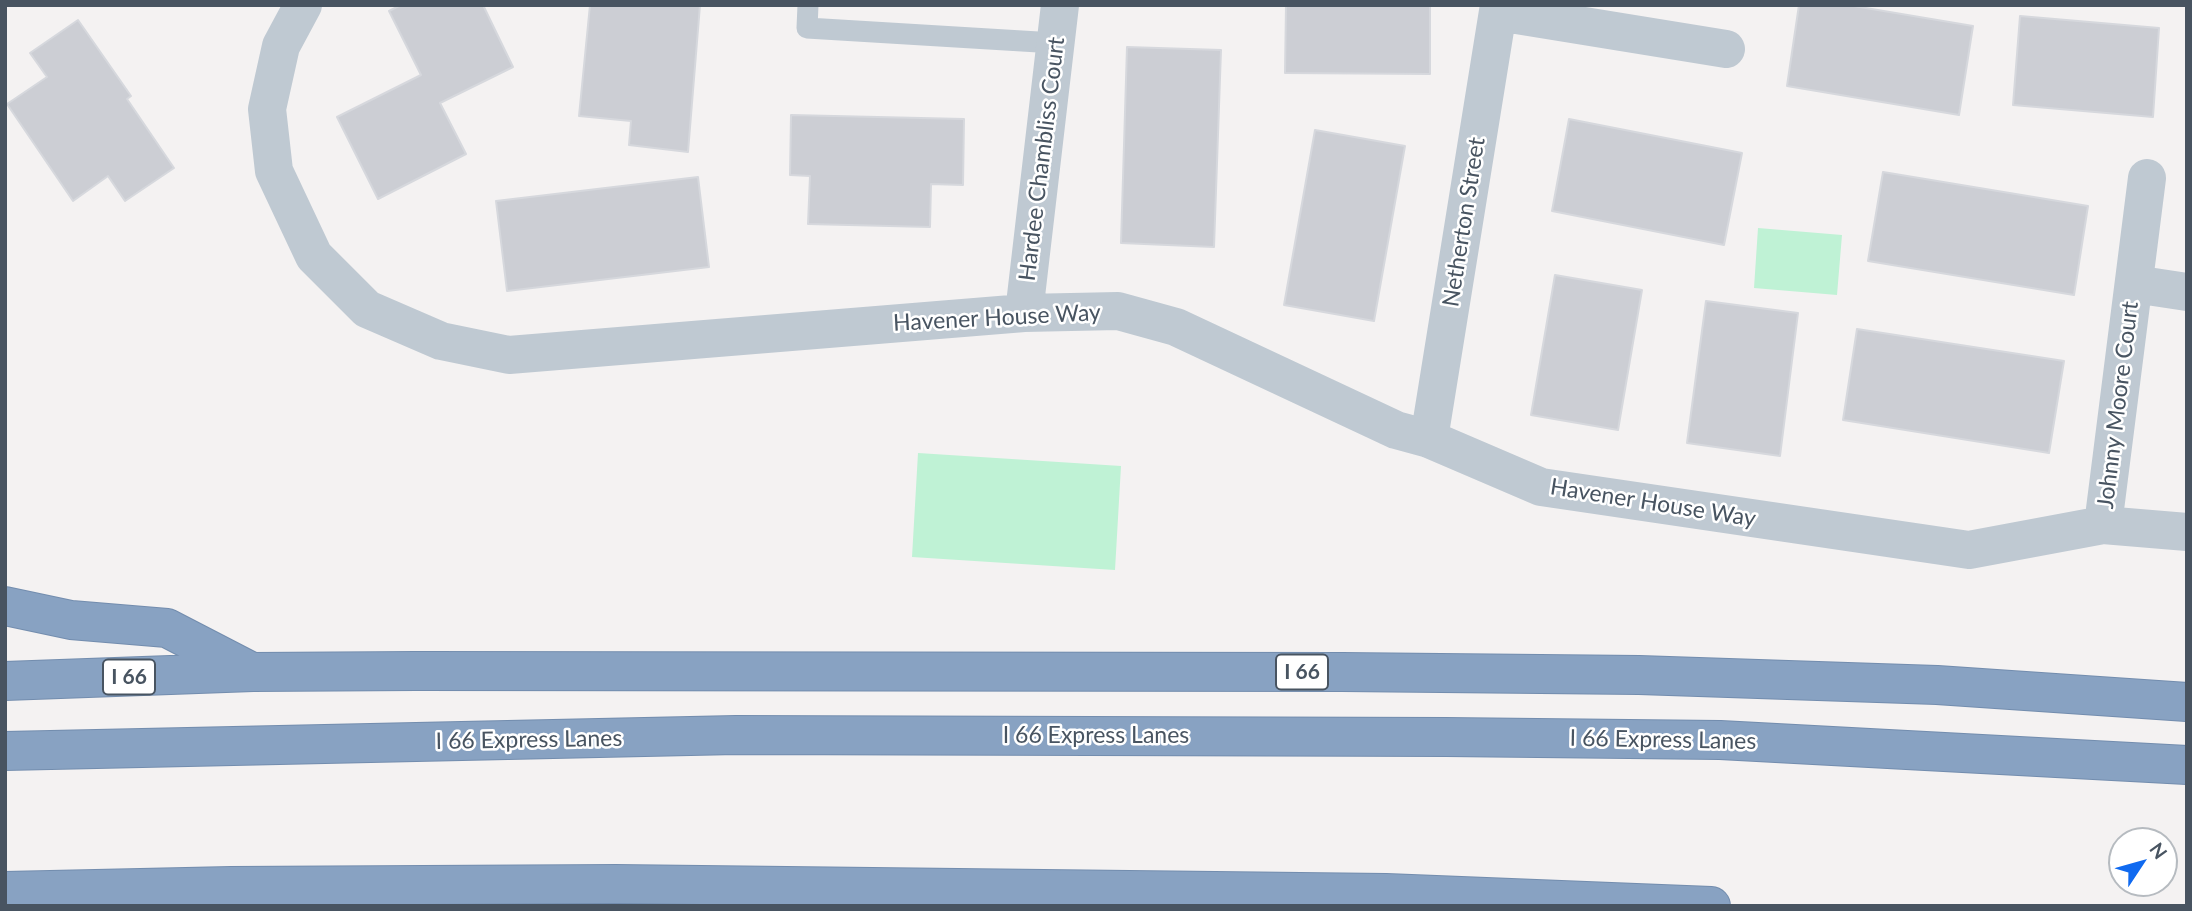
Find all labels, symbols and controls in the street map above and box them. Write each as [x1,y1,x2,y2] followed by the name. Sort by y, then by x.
[1013,36,1071,282] street label: Hardee Chambliss Court
[1437,135,1491,309] street label: Netherton Street
[892,299,1102,337] street label: Havener House Way
[2092,300,2144,510] street label: Johnny Moore Court
[1548,473,1758,533] street label: Havener House Way
[1276,654,1328,690] road number: I 66
[103,660,155,694] road number: I 66
[1003,722,1189,750] street label: I 66 Express Lanes
[435,725,623,755] street label: I 66 Express Lanes
[1569,725,1757,755] street label: I 66 Express Lanes
[2108,827,2178,897] north arrow
[2145,838,2172,863] text: N

